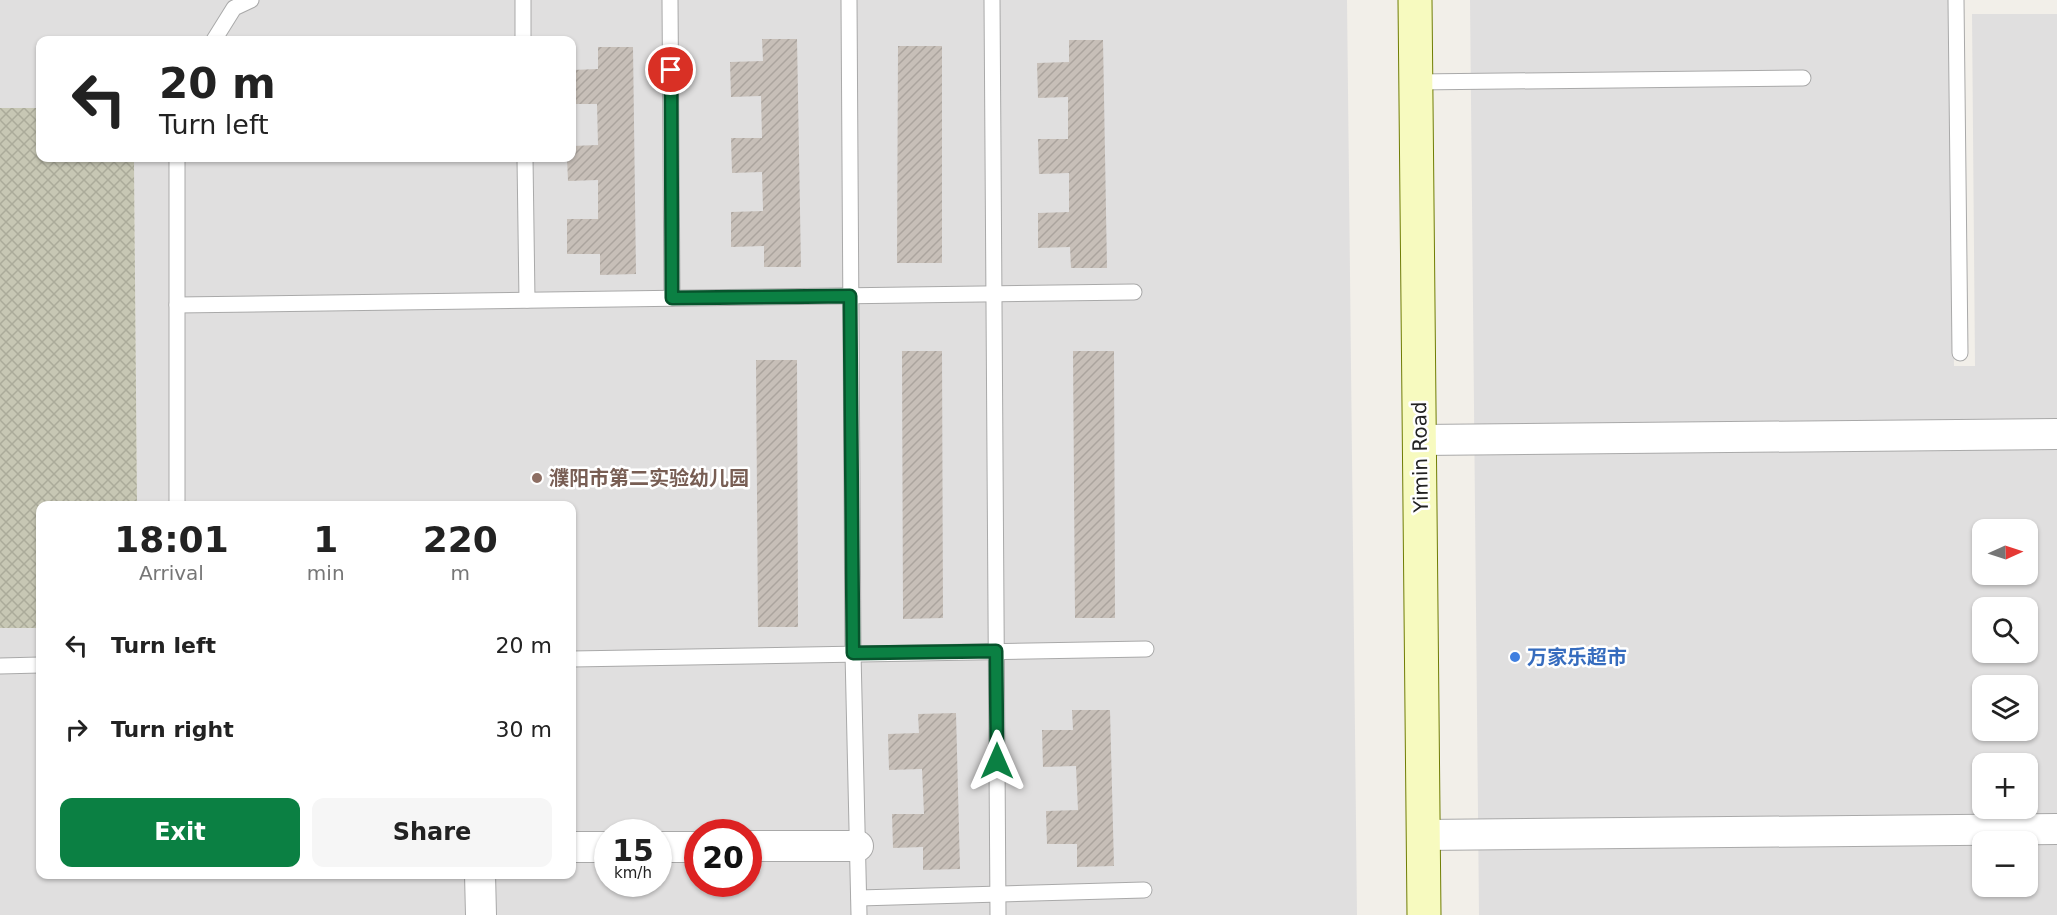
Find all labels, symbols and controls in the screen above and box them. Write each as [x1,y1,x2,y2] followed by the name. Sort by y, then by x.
[645,44,696,95] pin
[654,53,687,86] icon: arrive
[159,59,276,108] text: 20 m
[60,60,138,138] icon: left
[159,109,269,140] text: Turn left
[1407,401,1433,514] street label: Yimin Road
[549,466,749,490] place label: 濮阳市第二实验幼儿园
[530,471,544,485] marker: 濮阳市第二实验幼儿园
[114,519,229,560] text: 18:01
[313,519,338,560] text: 1
[423,519,498,560] text: 220
[1972,519,2038,585] north arrow
[1972,519,2038,897] map controls
[139,561,204,585] text: Arrival
[307,561,345,585] text: min
[451,561,470,585] text: m
[1972,597,2038,663] button: search
[60,629,93,662] icon: left
[111,633,216,658] text: Turn left
[496,633,552,658] text: 20 m
[1527,645,1627,669] place label: 万家乐超市
[1508,650,1522,664] marker: 万家乐超市
[1972,675,2038,741] button: layers
[60,713,93,746] icon: right
[111,717,234,742] text: Turn right
[496,717,552,742] text: 30 m
[965,729,1029,793] position arrow
[1972,753,2038,819] button: +
[60,798,300,867] button: Exit
[312,798,552,867] button: Share
[684,819,762,897] speed limit sign: 20
[1972,831,2038,897] button: −
[612,833,654,868] text: 15
[614,864,652,882] text: km/h

